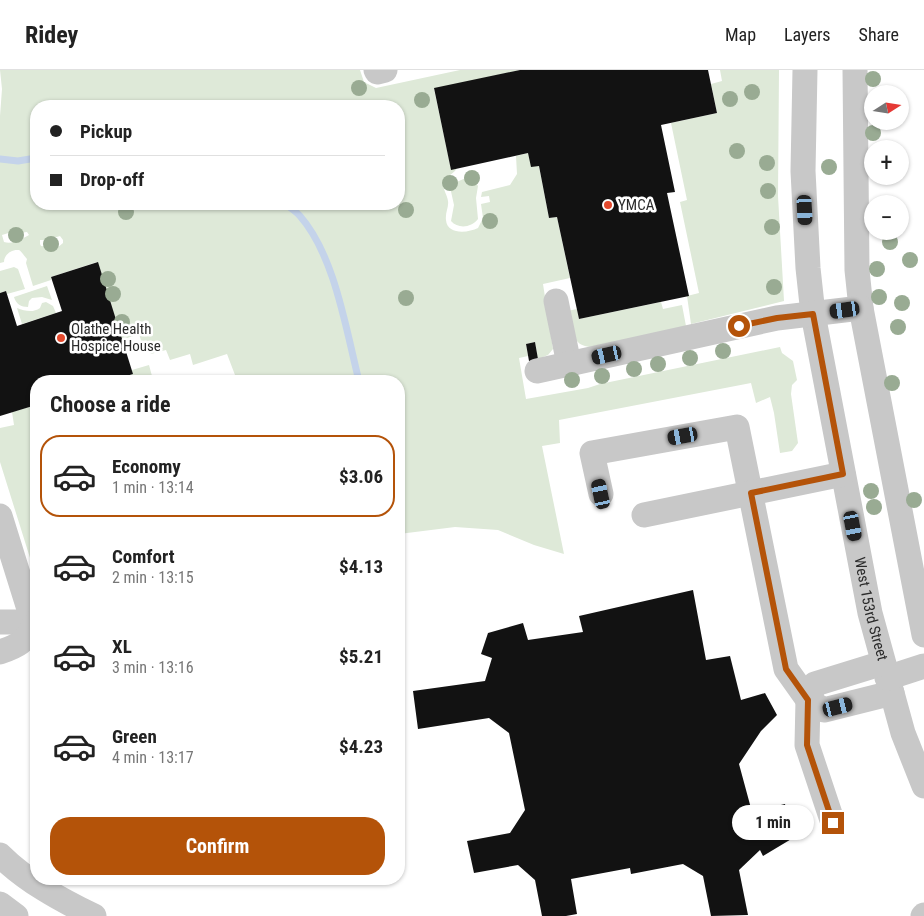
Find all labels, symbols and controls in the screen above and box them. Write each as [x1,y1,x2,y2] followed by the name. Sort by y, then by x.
[25,21,78,49] text: Ridey
[725,24,756,45] text: Map
[784,24,831,45] text: Layers
[859,24,899,45] text: Share
[864,85,909,130] north arrow
[864,85,909,240] map controls
[80,120,132,143] text: Pickup
[864,140,909,185] button: +
[80,168,144,191] text: Drop-off
[796,195,813,225] car
[864,195,909,240] button: −
[618,196,655,214] place label: YMCA
[602,199,614,211] marker: YMCA
[829,300,860,320] car
[728,315,750,337] route start
[71,320,161,355] place label: Olathe Health Hospice House
[55,332,67,344] marker: Olathe Health Hospice House
[590,344,623,366] car
[50,392,171,417] text: Choose a ride
[666,426,699,446] car
[52,454,97,499] icon: car
[112,455,181,478] text: Economy
[339,465,383,488] text: $3.06
[112,478,194,497] text: 1 min · 13:14
[590,478,611,510] car
[842,510,863,542] car
[52,544,97,589] icon: car
[112,545,175,568] text: Comfort
[339,555,383,578] text: $4.13
[851,556,892,663] street label: West 153rd Street
[112,568,194,587] text: 2 min · 13:15
[52,634,97,679] icon: car
[112,635,132,658] text: XL
[339,645,383,668] text: $5.21
[112,658,194,677] text: 3 min · 13:16
[821,696,854,718] car
[52,724,97,769] icon: car
[112,725,157,748] text: Green
[339,735,383,758] text: $4.23
[112,748,194,767] text: 4 min · 13:17
[733,806,816,840] callout: 1 min
[822,812,844,834] route end
[755,813,791,832] text: 1 min
[50,817,385,875] button: Confirm

